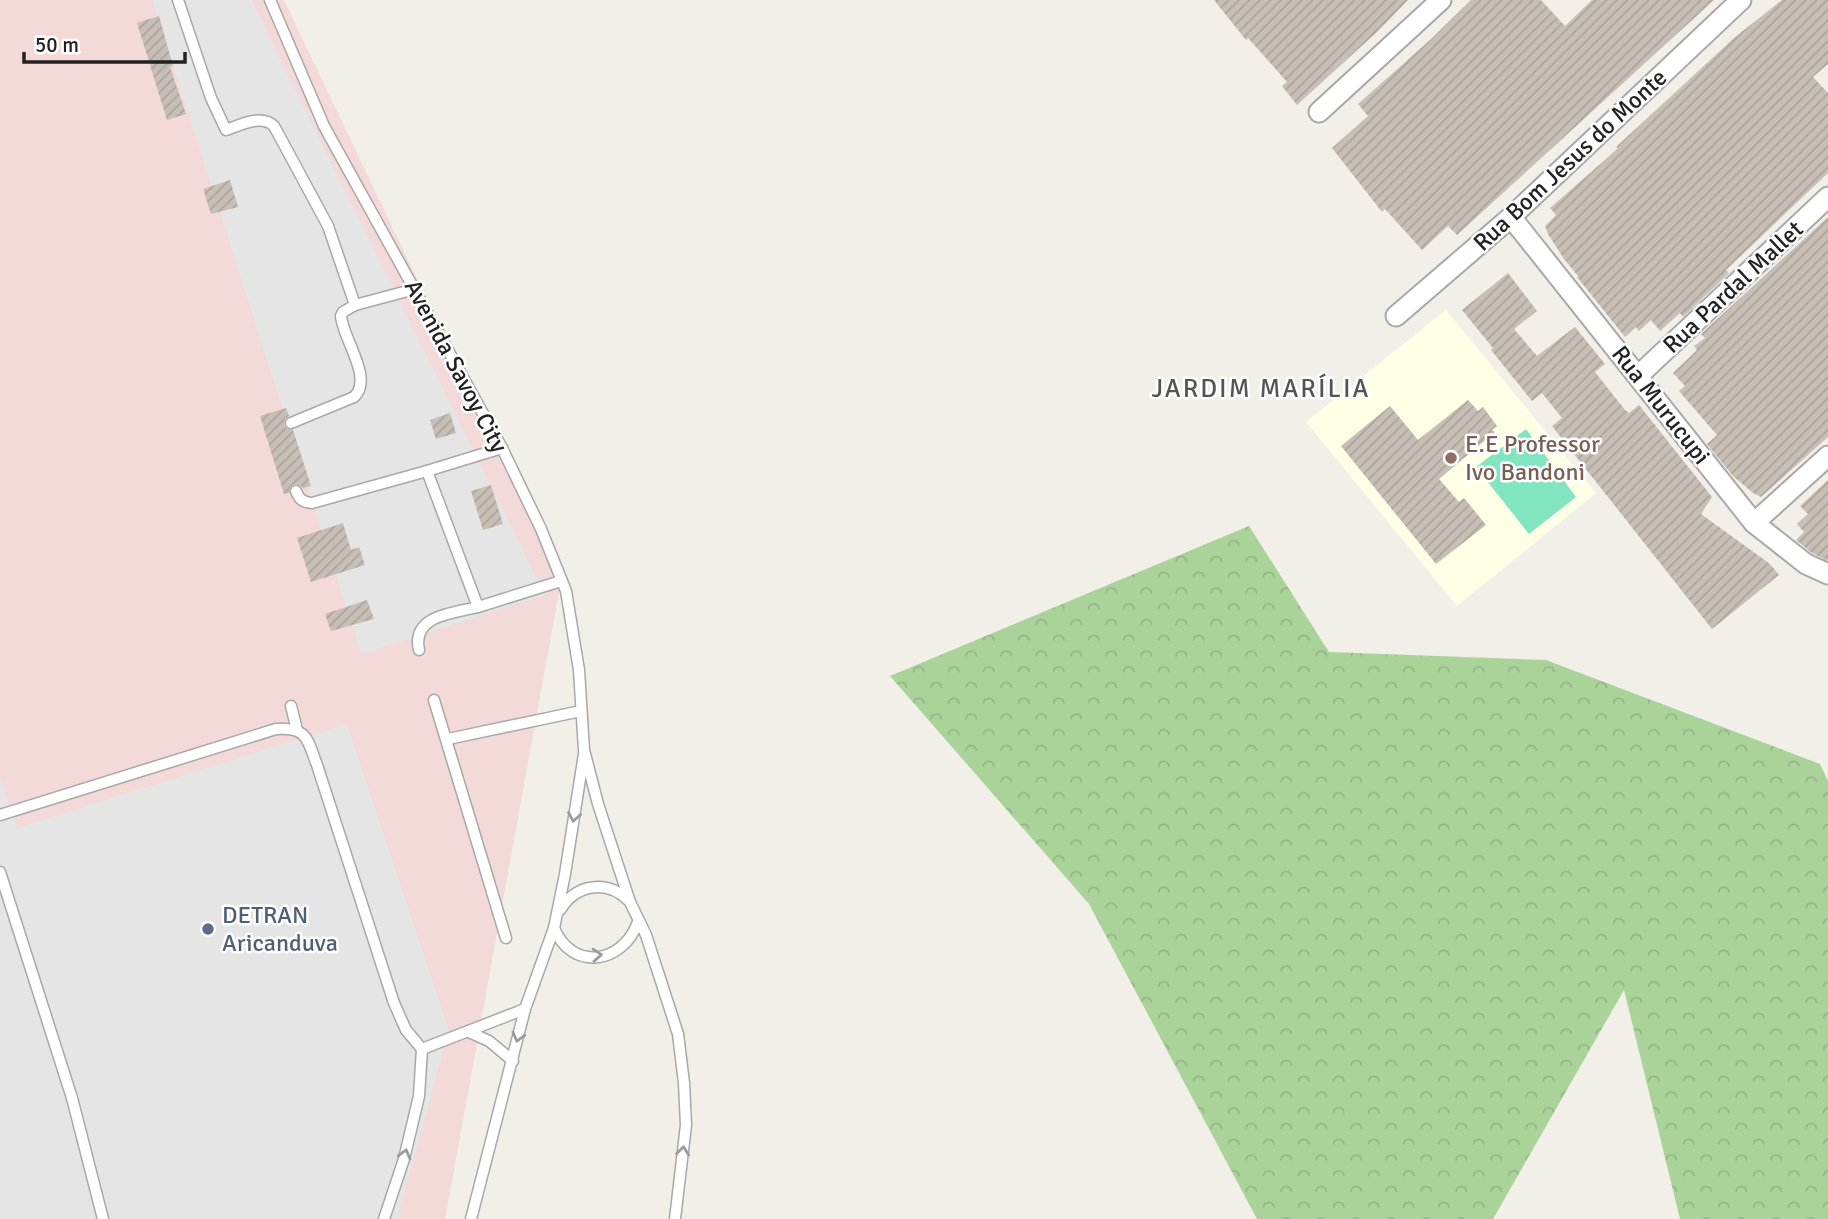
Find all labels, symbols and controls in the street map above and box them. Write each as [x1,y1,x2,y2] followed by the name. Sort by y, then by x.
[24,21,186,65] scale bar
[35,32,79,58] text: 50 m
[1467,63,1673,257] street label: Rua Bom Jesus do Monte
[1657,214,1809,360] street label: Rua Pardal Mallet
[398,274,514,458] street label: Avenida Savoy City
[1605,340,1717,470] street label: Rua Murucupi
[1152,373,1370,405] district label: JARDIM MARÍLIA
[1465,429,1600,487] place label: E.E Professor Ivo Bandoni
[1443,450,1459,466] marker: E.E Professor Ivo Bandoni
[567,812,582,823] one-way arrow
[222,900,338,958] place label: DETRAN Aricanduva
[200,921,216,937] marker: DETRAN Aricanduva
[592,948,603,963] one-way arrow
[512,1031,527,1043] one-way arrow
[675,1146,690,1157] one-way arrow
[396,1148,411,1160] one-way arrow

